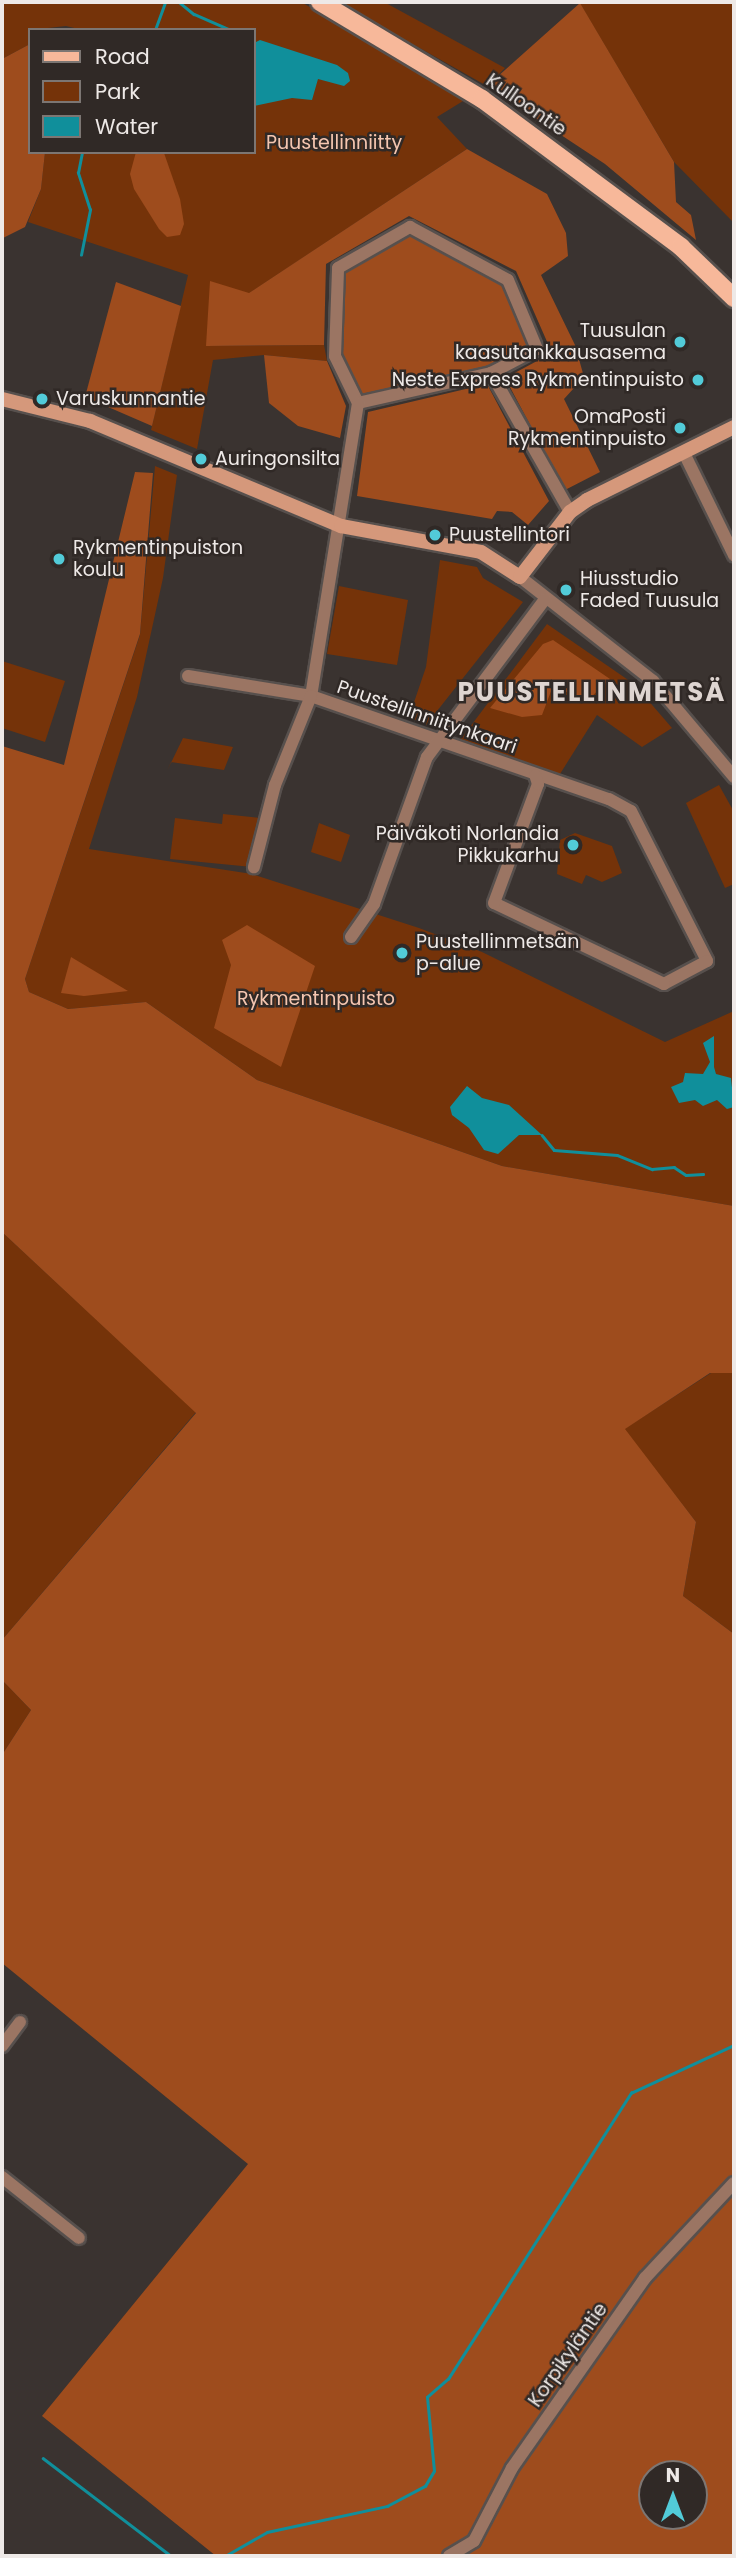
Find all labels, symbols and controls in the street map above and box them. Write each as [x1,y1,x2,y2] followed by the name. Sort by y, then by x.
[28,28,256,154] legend
[95,42,150,71] text: Road
[481,69,571,141] street label: Kulloontie
[95,77,140,106] text: Park
[95,112,158,141] text: Water
[266,132,402,154] park label: Puustellinniitty
[455,320,666,364] place label: Tuusulan kaasutankkausasema
[672,334,688,350] marker: Tuusulan kaasutankkausasema
[392,369,684,391] place label: Neste Express Rykmentinpuisto
[690,372,706,388] marker: Neste Express Rykmentinpuisto
[56,388,205,410] place label: Varuskunnantie
[34,391,50,407] marker: Varuskunnantie
[508,406,666,450] place label: OmaPosti Rykmentinpuisto
[672,420,688,436] marker: OmaPosti Rykmentinpuisto
[215,448,340,470] place label: Auringonsilta
[193,451,209,467] marker: Auringonsilta
[449,524,570,546] place label: Puustellintori
[427,527,443,543] marker: Puustellintori
[73,537,243,581] place label: Rykmentinpuiston koulu
[51,551,67,567] marker: Rykmentinpuiston koulu
[580,568,719,612] place label: Hiusstudio Faded Tuusula
[558,582,574,598] marker: Hiusstudio Faded Tuusula
[334,676,520,758] street label: Puustellinniitynkaari
[459,677,725,709] district label: PUUSTELLINMETSÄ
[376,823,559,867] place label: Päiväkoti Norlandia Pikkukarhu
[565,837,581,853] marker: Päiväkoti Norlandia Pikkukarhu
[416,931,579,975] place label: Puustellinmetsän p-alue
[394,945,410,961] marker: Puustellinmetsän p-alue
[237,988,395,1010] park label: Rykmentinpuisto
[524,2299,612,2411] street label: Korpikyläntie
[638,2460,708,2530] north arrow
[666,2462,680,2489] text: N

